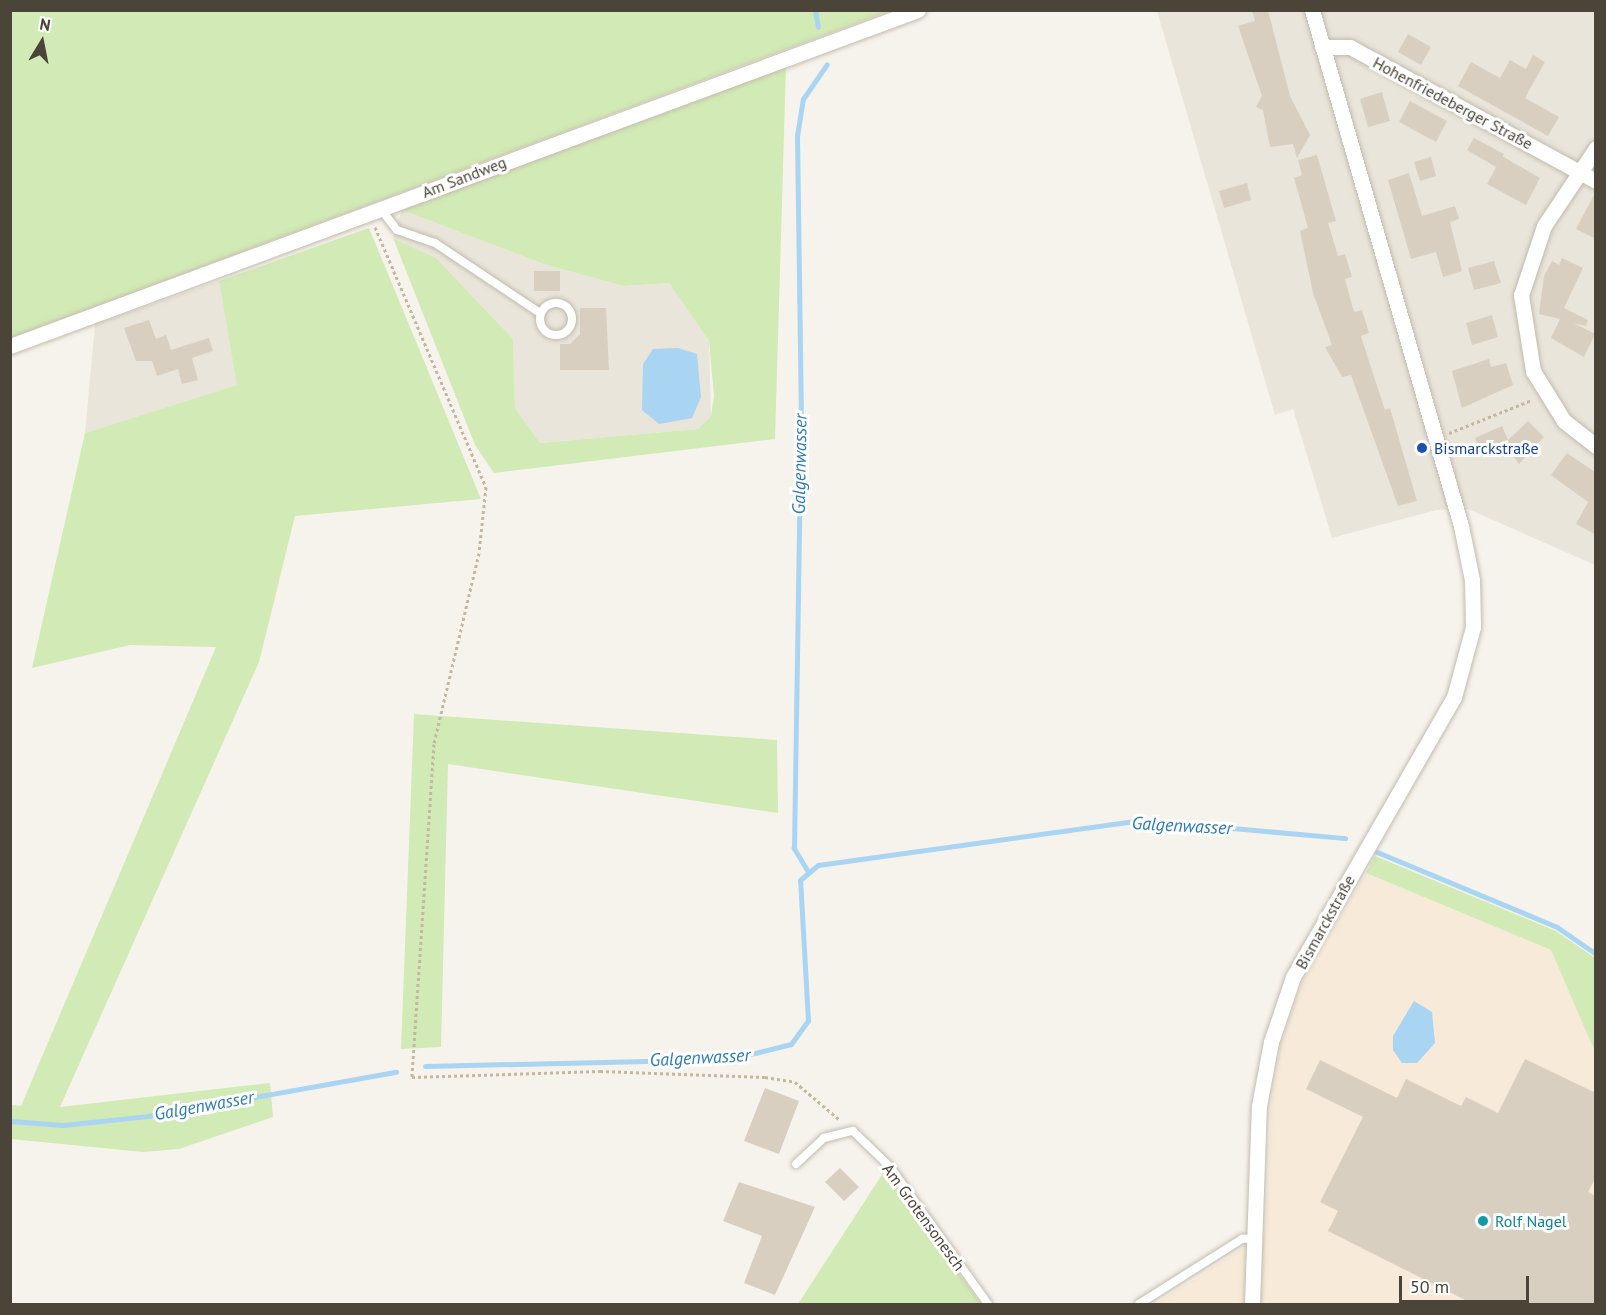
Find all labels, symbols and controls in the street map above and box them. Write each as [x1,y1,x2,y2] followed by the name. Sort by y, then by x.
[12,12,72,72] north arrow
[38,14,52,35] text: N
[1370,53,1536,153] street label: Hohenfriedeberger Straße
[419,152,509,202] street label: Am Sandweg
[788,414,812,514] water label: Galgenwasser
[1434,438,1539,458] place label: Bismarckstraße
[1415,441,1429,455] marker: Bismarckstraße
[1131,813,1233,839] water label: Galgenwasser
[1291,872,1359,972] street label: Bismarckstraße
[649,1045,751,1071] water label: Galgenwasser
[153,1087,255,1125] water label: Galgenwasser
[879,1160,969,1274] street label: Am Grotensonesch
[1495,1211,1566,1231] place label: Rolf Nagel
[1476,1214,1490,1228] marker: Rolf Nagel
[1402,1264,1532,1302] scale bar
[1410,1275,1449,1298] text: 50 m

